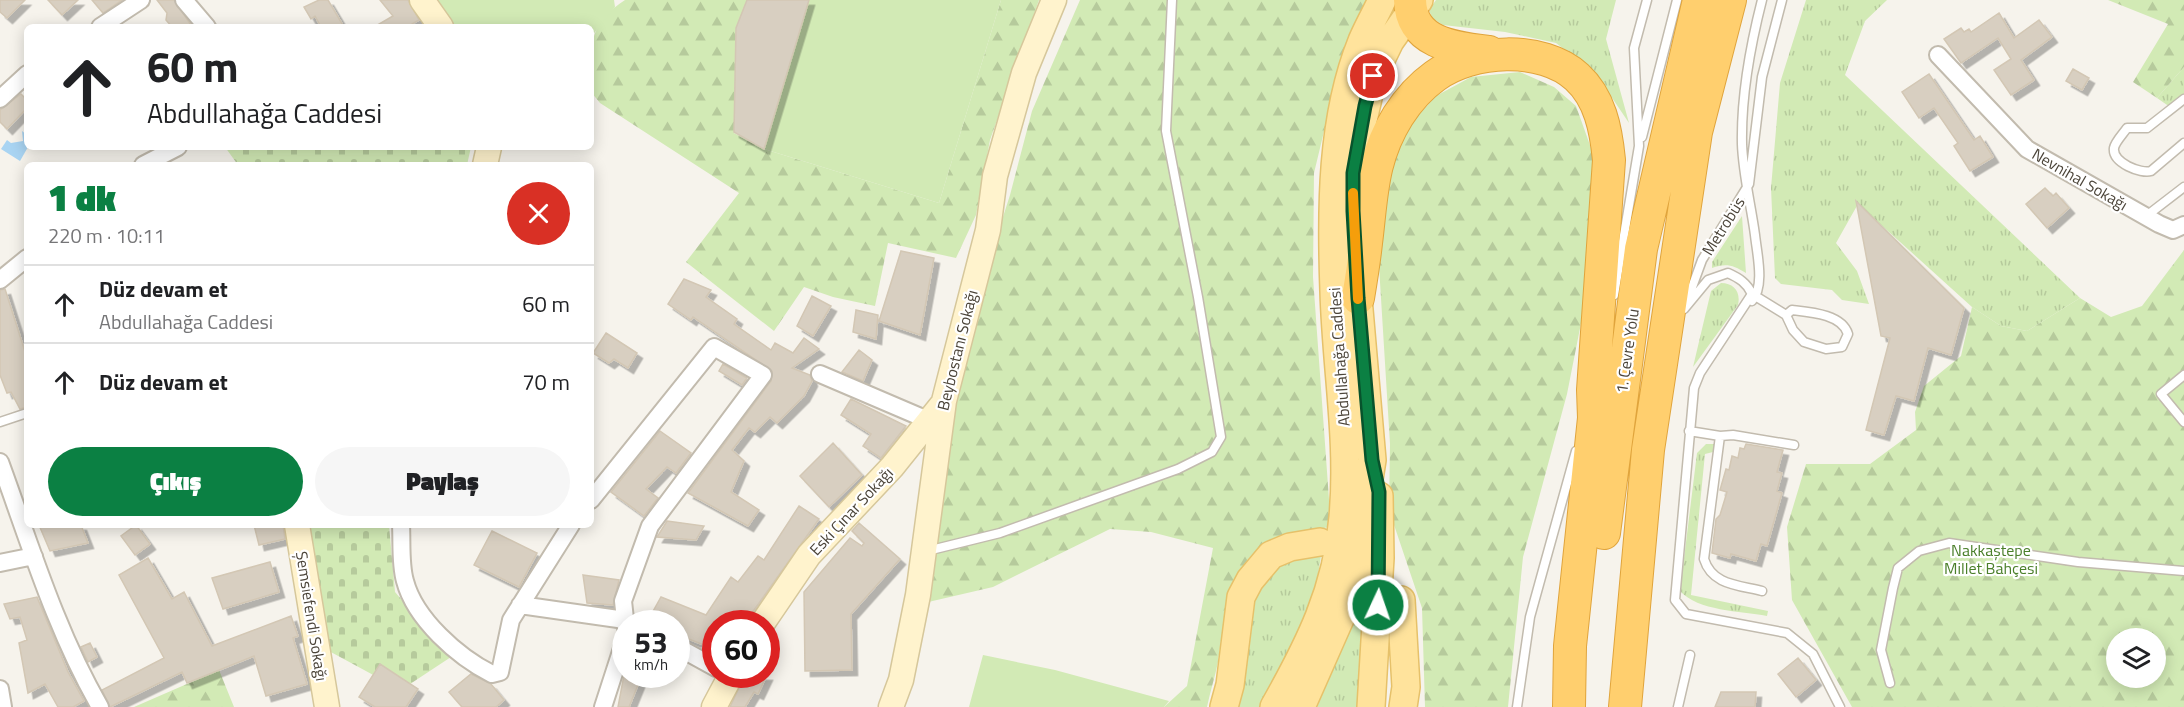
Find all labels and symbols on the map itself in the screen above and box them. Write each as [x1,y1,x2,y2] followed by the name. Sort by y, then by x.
[1347,50,1398,101] pin
[2028,142,2132,216] street label: Nevnihal Sokağı
[1696,192,1750,260] street label: Metrobüs
[930,287,984,413] street label: Beybostanı Sokağı
[1322,287,1356,427] street label: Abdullahağa Caddesi
[1609,307,1645,395] street label: 1. Çevre Yolu
[804,461,898,561] street label: Eski Çınar Sokağı
[1944,538,2038,580] park label: Nakkaştepe Millet Bahçesi
[290,549,334,683] street label: Şemsiefendi Sokağı
[1346,573,1410,637] position arrow
[702,610,780,688] speed limit sign: 60

